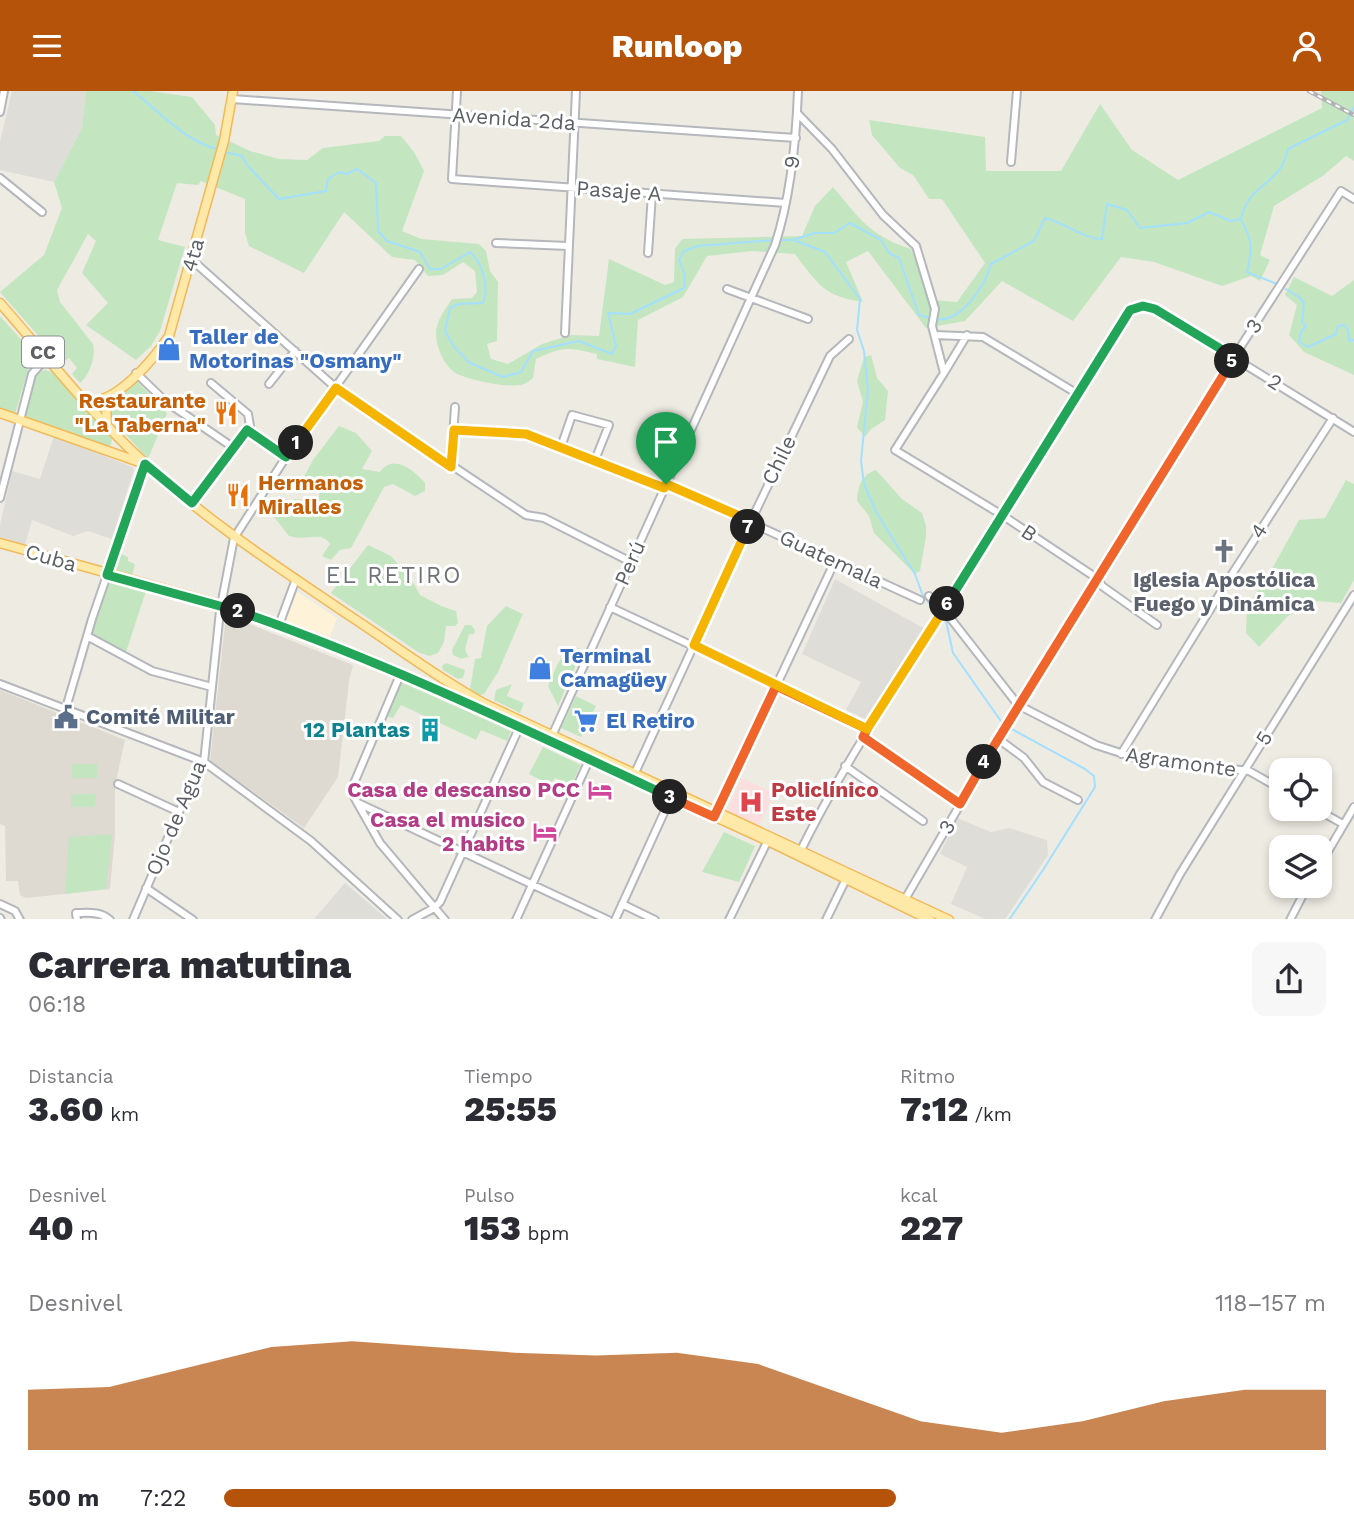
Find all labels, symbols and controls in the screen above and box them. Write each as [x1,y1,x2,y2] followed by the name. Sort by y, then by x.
[28,27,66,65] icon: menu
[612,27,742,65] text: Runloop
[1288,27,1326,65] icon: person
[451,102,577,135] street label: Avenida 2da
[778,154,805,170] street label: 9
[575,175,663,206] street label: Pasaje A
[176,235,209,274] street label: 4ta
[1240,314,1267,338] street label: 3
[189,324,402,373] place label: Taller de Motorinas "Osmany"
[155,335,183,363] shop icon: Taller de Motorinas "Osmany"
[22,337,64,367] road number: CC
[1214,343,1250,379] pin: 5
[1226,349,1237,372] text: 5
[1263,368,1287,395] street label: 2
[75,388,206,437] place label: Restaurante "La Taberna"
[212,399,240,427] restaurant icon: Restaurante "La Taberna"
[636,412,696,484] pin
[647,423,685,461] icon: arrive
[278,425,314,461] pin: 1
[291,431,300,454] text: 1
[756,431,801,488] street label: Chile
[258,470,363,519] place label: Hermanos Miralles
[224,481,252,509] restaurant icon: Hermanos Miralles
[730,509,766,544] pin: 7
[742,515,753,538] text: 7
[1017,518,1042,547] street label: B
[1245,519,1273,543] street label: 4
[776,524,887,593] street label: Guatemala
[609,537,650,589] street label: Perú
[1210,537,1238,565] church icon: Iglesia Apostólica Fuego y Dinámica
[22,538,80,577] street label: Cuba
[326,562,462,589] district label: EL RETIRO
[1133,567,1316,616] place label: Iglesia Apostólica Fuego y Dinámica
[930,587,964,621] pin: 6
[941,592,952,615] text: 6
[220,594,256,629] pin: 2
[232,599,243,622] text: 2
[560,643,667,692] place label: Terminal Camagüey
[526,654,554,682] shop icon: Terminal Camagüey
[52,703,80,731] public building icon: Comité Militar
[86,704,235,729] place label: Comité Militar
[572,707,600,735] supermarket icon: El Retiro
[606,708,695,733] place label: El Retiro
[416,716,444,744] building icon: 12 Plantas
[304,717,410,742] place label: 12 Plantas
[1250,726,1277,750] street label: 5
[1124,741,1238,782] street label: Agramonte
[967,745,1002,779] pin: 4
[977,750,990,773] text: 4
[140,756,211,879] street label: Ojo de Agua
[1269,758,1332,898] map controls
[1269,758,1332,821] button: locate
[586,776,614,804] hotel icon: Casa de descanso PCC
[347,777,580,802] place label: Casa de descanso PCC
[771,777,879,826] place label: Policlínico Este
[652,779,688,815] pin: 3
[664,785,675,808] text: 3
[737,788,765,816] hospital icon: Policlínico Este
[370,807,525,856] place label: Casa el musico 2 habits
[933,815,960,838] street label: 3
[531,818,559,846] hotel icon: Casa el musico 2 habits
[1269,835,1332,898] button: layers
[1252,942,1326,1016] button: share
[28,943,351,987] text: Carrera matutina
[28,991,86,1018] text: 06:18
[28,1065,114,1088] text: Distancia
[464,1065,533,1088] text: Tiempo
[900,1065,955,1088] text: Ritmo
[28,1088,104,1130] text: 3.60
[464,1088,557,1130] text: 25:55
[900,1088,968,1130] text: 7:12
[104,1103,139,1126] text: km
[968,1103,1012,1126] text: /km
[28,1184,106,1207] text: Desnivel
[464,1184,515,1207] text: Pulso
[900,1184,938,1207] text: kcal
[28,1207,74,1249] text: 40
[464,1207,521,1249] text: 153
[900,1207,963,1249] text: 227
[74,1222,98,1245] text: m
[521,1222,569,1245] text: bpm
[28,1290,123,1317] text: Desnivel
[1215,1290,1326,1317] text: 118–157 m
[28,1485,99,1512] text: 500 m
[140,1485,187,1512] text: 7:22

